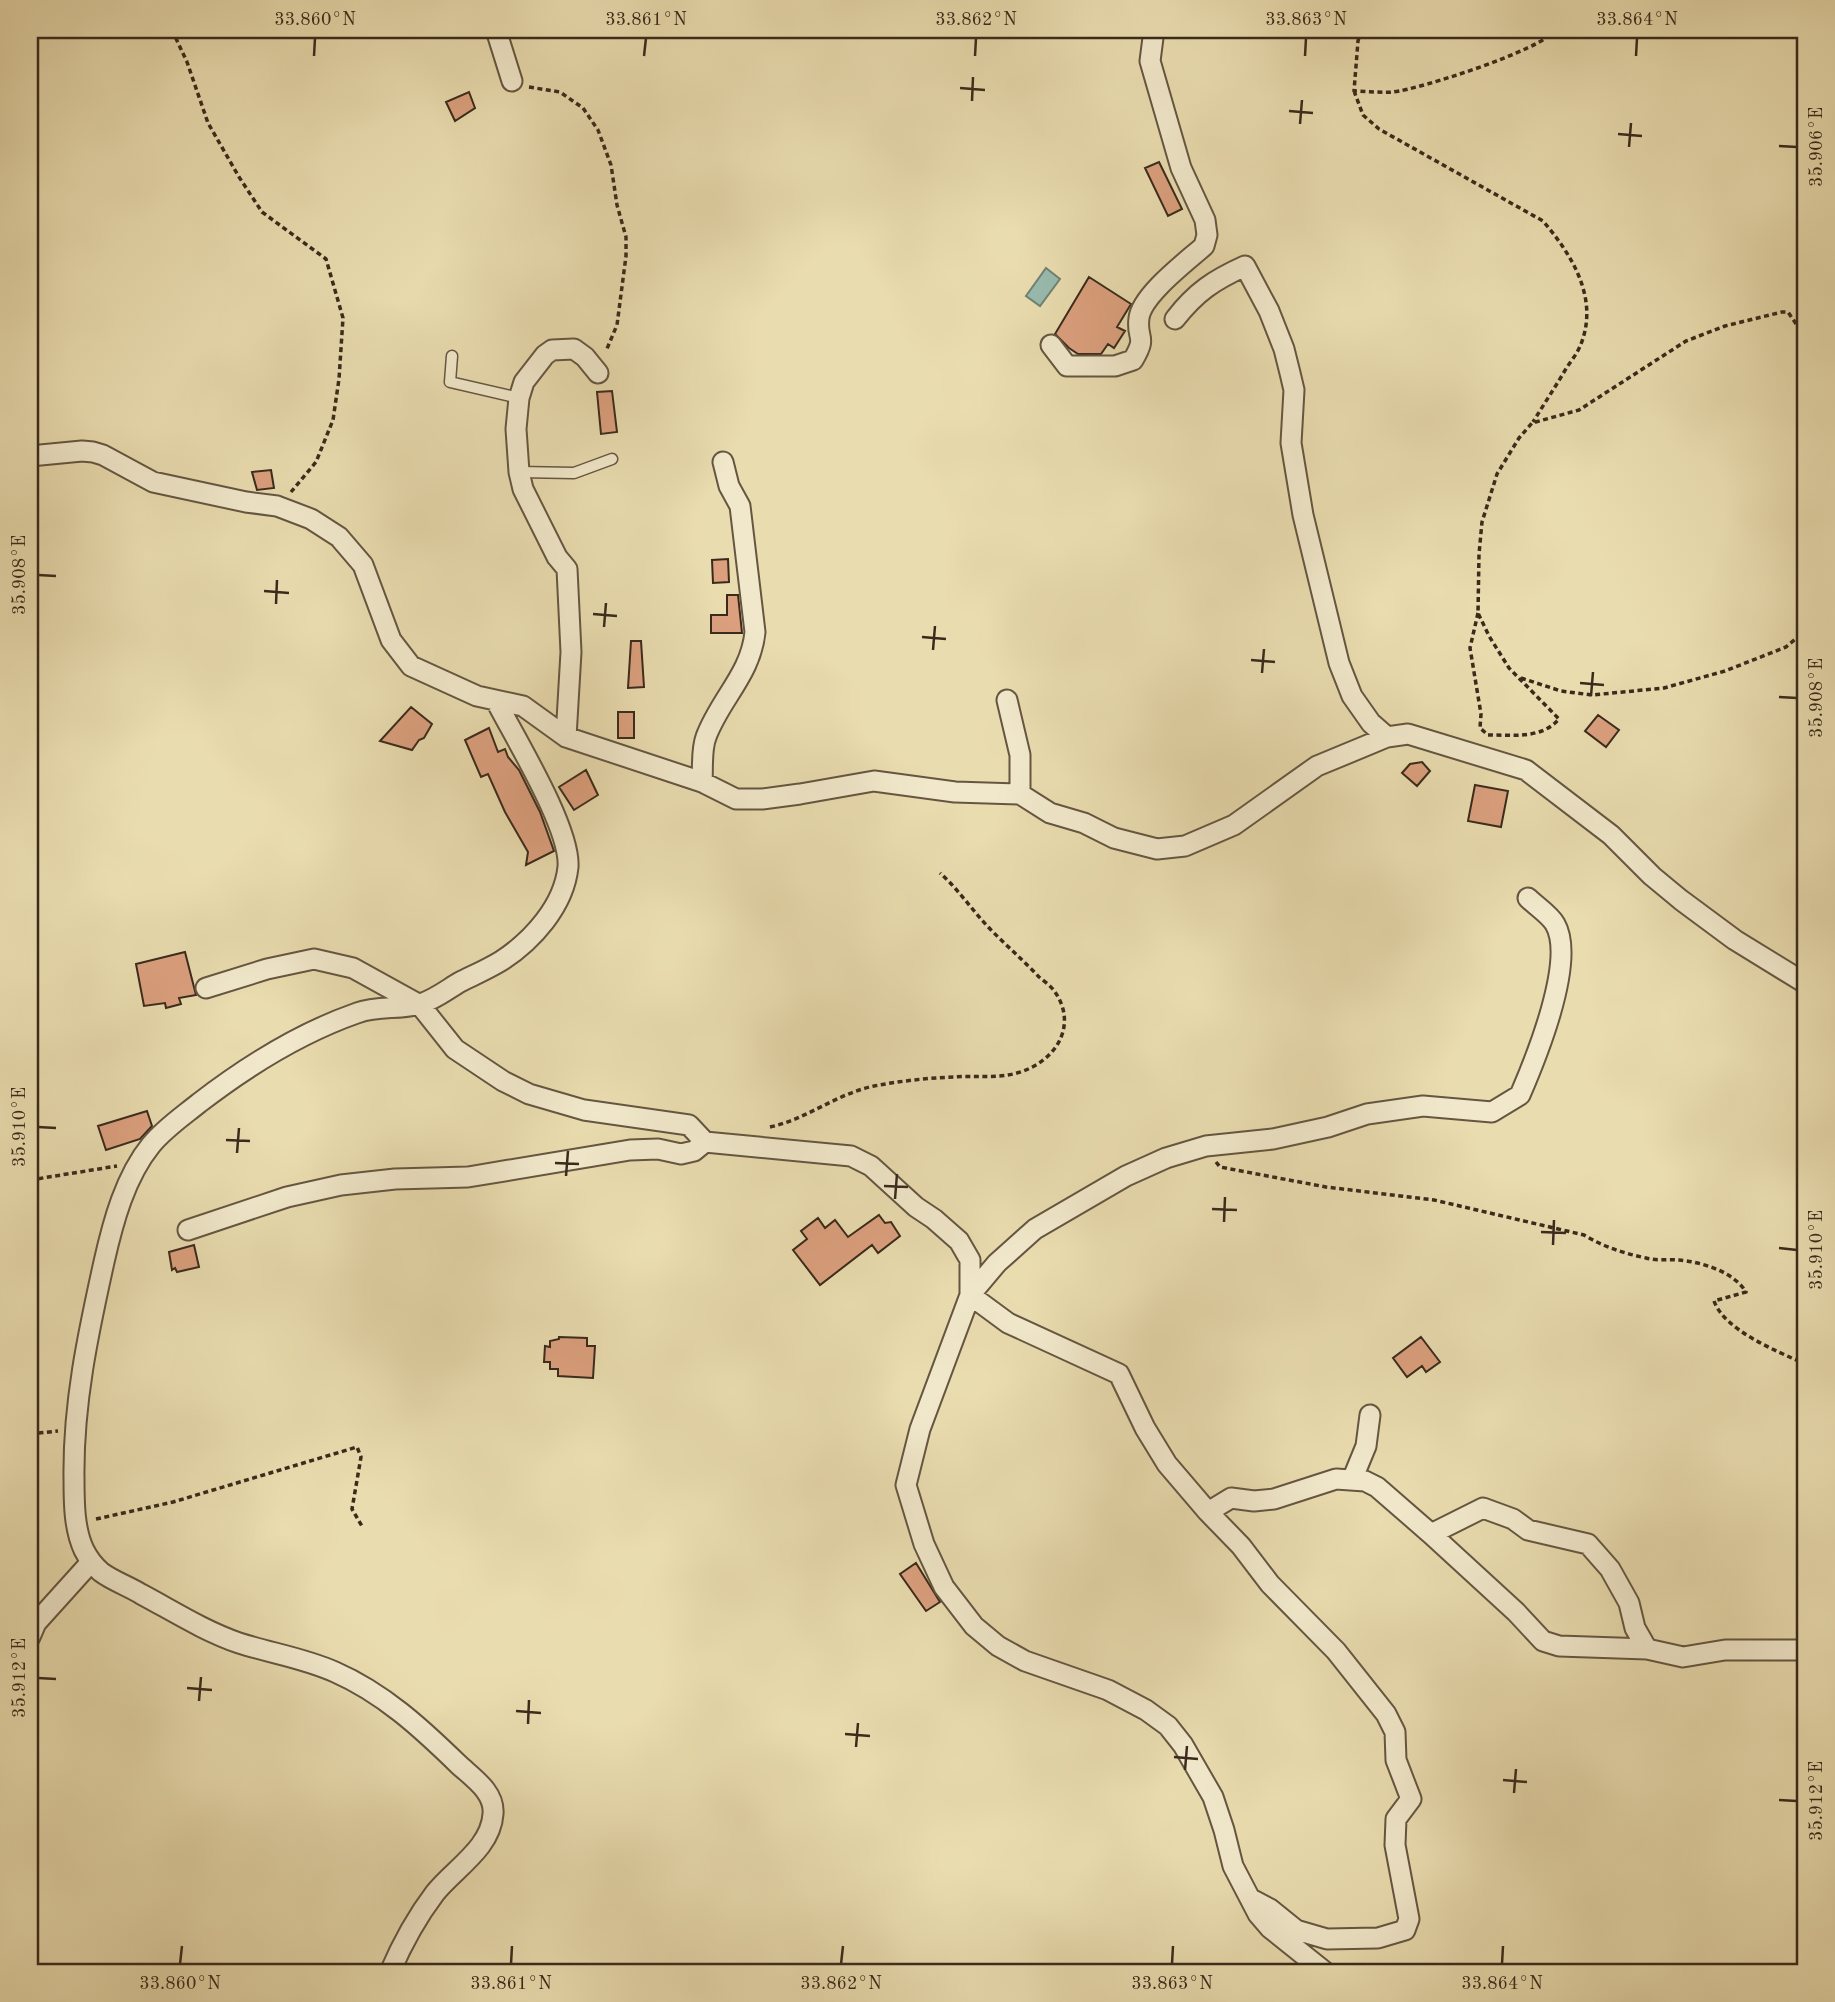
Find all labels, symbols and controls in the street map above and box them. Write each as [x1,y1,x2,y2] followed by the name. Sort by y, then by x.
[274,11,356,29] text: 33.860°N
[605,11,687,29] text: 33.861°N
[935,11,1017,29] text: 33.862°N
[1265,11,1347,29] text: 33.863°N
[1596,11,1678,29] text: 33.864°N
[1808,107,1826,187] text: 35.906°E
[11,535,29,615] text: 35.908°E
[1808,658,1826,738] text: 35.908°E
[11,1087,29,1167] text: 35.910°E
[1808,1210,1826,1290] text: 35.910°E
[11,1638,29,1718] text: 35.912°E
[1808,1761,1826,1841] text: 35.912°E
[139,1975,221,1993] text: 33.860°N
[470,1975,552,1993] text: 33.861°N
[800,1975,882,1993] text: 33.862°N
[1131,1975,1213,1993] text: 33.863°N
[1461,1975,1543,1993] text: 33.864°N

